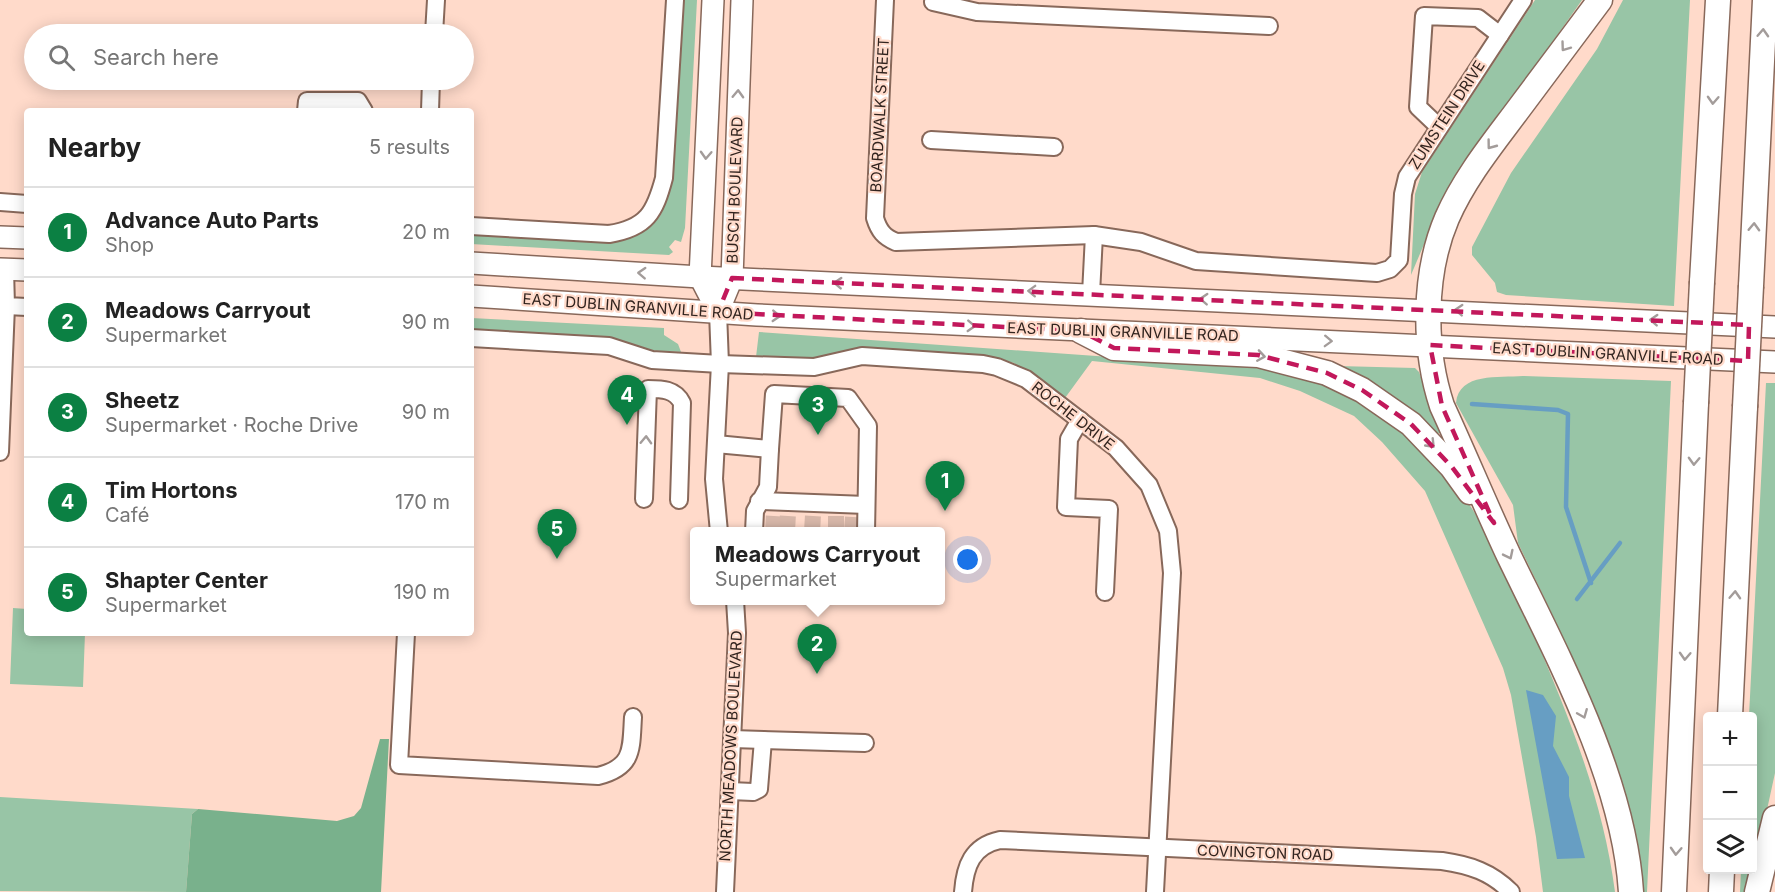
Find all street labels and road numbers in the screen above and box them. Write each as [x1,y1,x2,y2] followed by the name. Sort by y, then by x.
[866,37,893,193] street label: BOARDWALK STREET
[1404,57,1489,173] street label: ZUMSTEIN DRIVE
[722,116,747,264] street label: BUSCH BOULEVARD
[522,289,754,324] street label: EAST DUBLIN GRANVILLE ROAD
[1007,318,1239,345] street label: EAST DUBLIN GRANVILLE ROAD
[1492,338,1724,369] street label: EAST DUBLIN GRANVILLE ROAD
[1028,377,1119,454] street label: ROCHE DRIVE
[715,630,746,862] street label: NORTH MEADOWS BOULEVARD
[1197,841,1333,864] street label: COVINGTON ROAD

